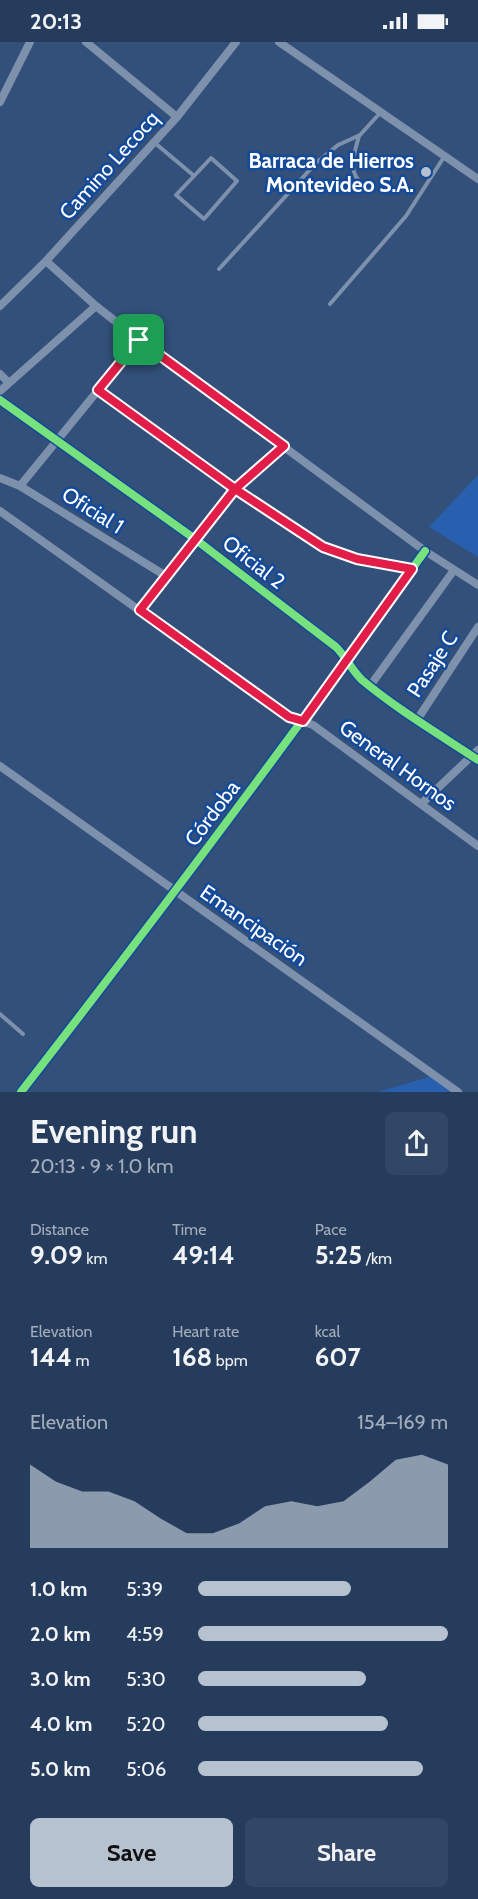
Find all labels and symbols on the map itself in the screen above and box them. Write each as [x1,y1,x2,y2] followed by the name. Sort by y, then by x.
[54,106,164,224] street label: Camino Lecocq
[248,148,414,197] place label: Barraca de Hierros Montevideo S.A.
[419,165,433,179] marker: Barraca de Hierros Montevideo S.A.
[113,314,164,365] pin
[58,481,128,539] street label: Oficial 1
[218,530,290,594] street label: Oficial 2
[402,626,463,702] street label: Pasaje C
[335,714,461,816] street label: General Hornos
[179,775,245,851] street label: Córdoba
[196,879,312,971] street label: Emancipación

